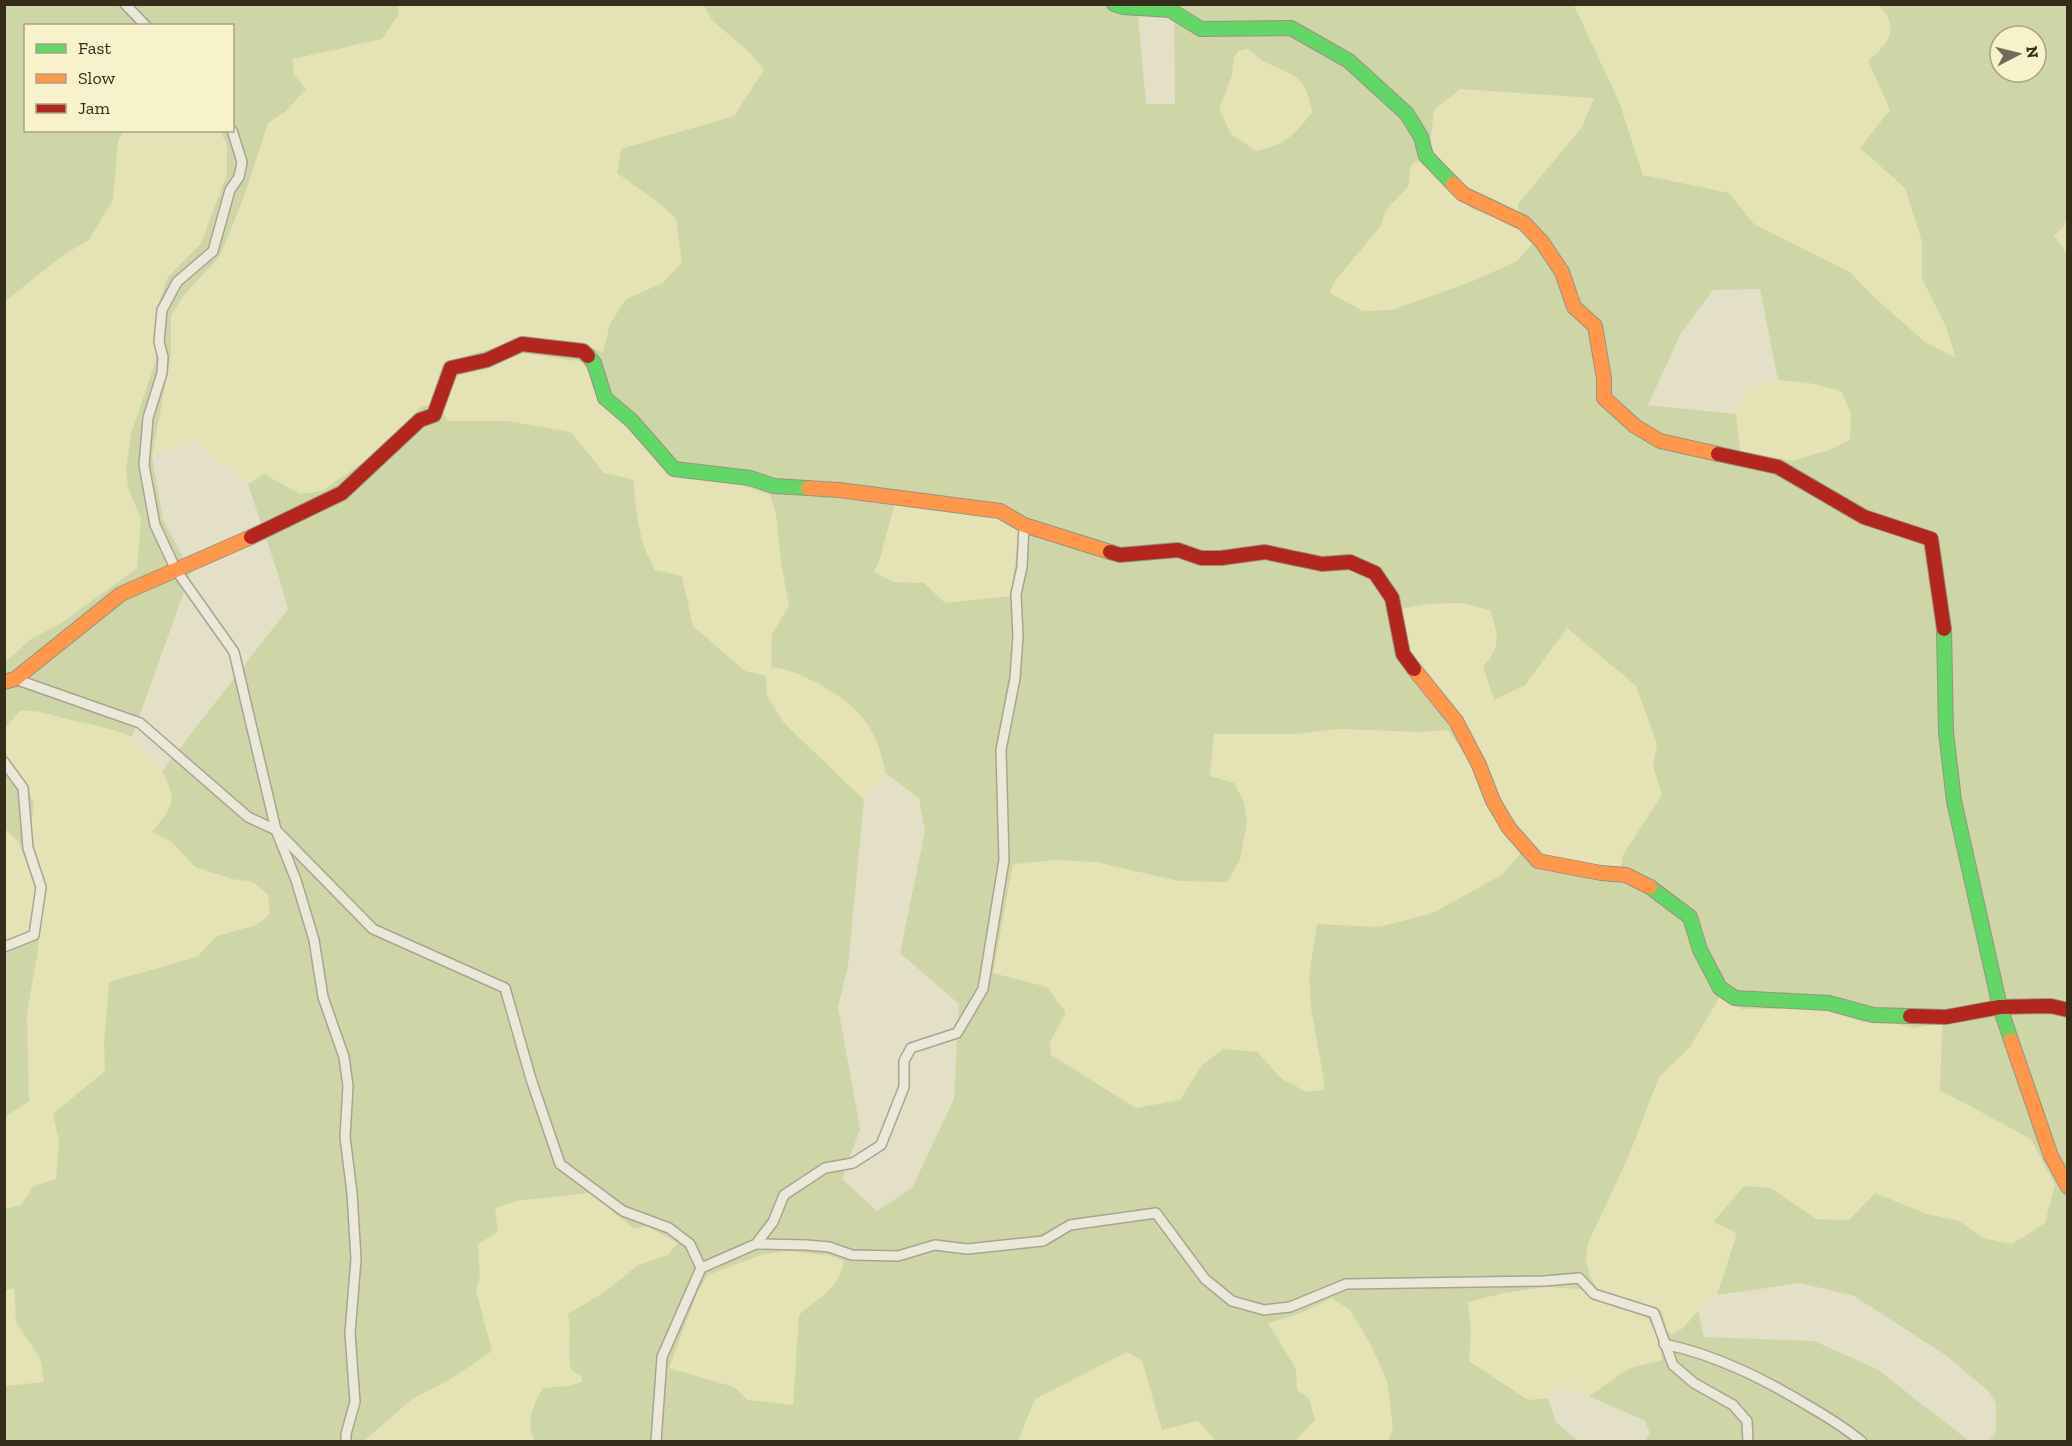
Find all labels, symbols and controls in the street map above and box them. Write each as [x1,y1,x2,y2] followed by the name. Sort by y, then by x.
[24,24,234,132] legend
[1988,24,2048,84] north arrow
[78,37,111,59] text: Fast
[2022,45,2043,59] text: N
[78,67,115,89] text: Slow
[78,97,110,119] text: Jam

